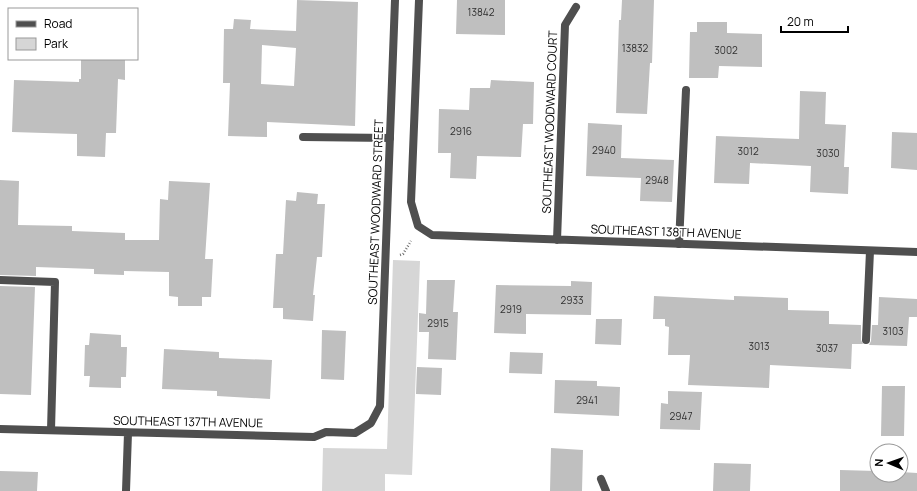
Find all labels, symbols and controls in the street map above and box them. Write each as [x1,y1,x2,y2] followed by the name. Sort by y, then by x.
[468,5,495,19] house number: 13842
[8,8,138,60] legend
[781,8,848,34] scale bar
[787,13,814,30] text: 20 m
[44,15,72,32] text: Road
[538,29,561,214] street label: SOUTHEAST WOODWARD COURT
[44,35,69,52] text: Park
[622,41,649,55] house number: 13832
[714,43,738,57] house number: 3002
[364,118,387,305] street label: SOUTHEAST WOODWARD STREET
[450,124,472,138] house number: 2916
[592,143,616,157] house number: 2940
[737,144,759,158] house number: 3012
[816,146,840,160] house number: 3030
[645,173,669,187] house number: 2948
[590,220,742,243] street label: SOUTHEAST 138TH AVENUE
[561,293,583,307] house number: 2933
[500,302,522,316] house number: 2919
[427,316,449,330] house number: 2915
[882,324,904,338] house number: 3103
[748,339,770,353] house number: 3013
[816,341,838,355] house number: 3037
[576,393,598,407] house number: 2941
[670,409,692,423] house number: 2947
[113,412,263,431] street label: SOUTHEAST 137TH AVENUE
[869,443,909,483] north arrow
[871,458,886,467] text: N

